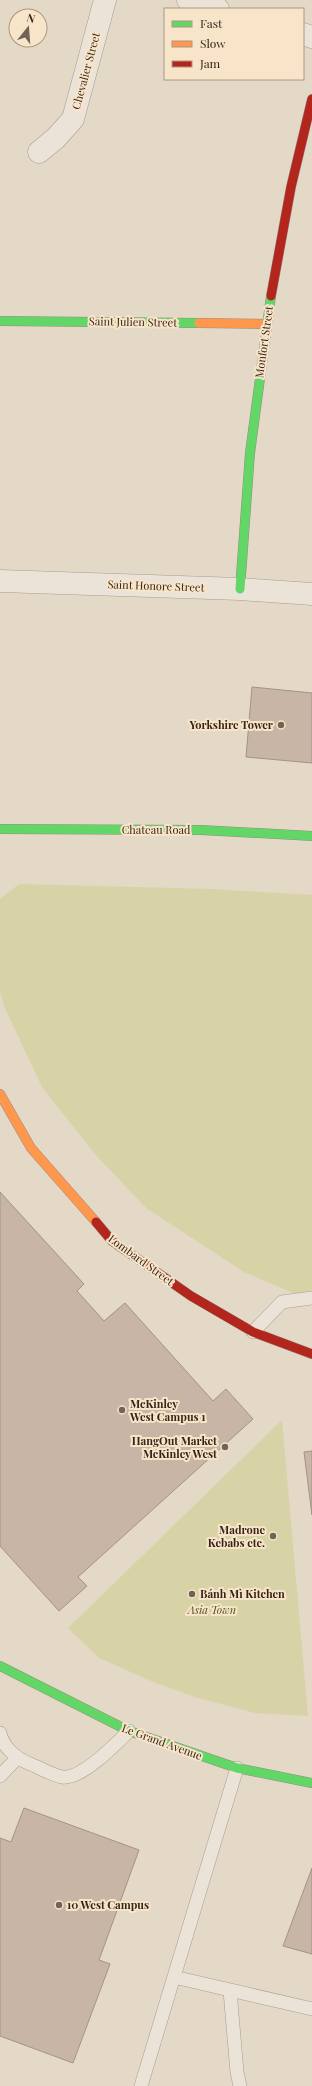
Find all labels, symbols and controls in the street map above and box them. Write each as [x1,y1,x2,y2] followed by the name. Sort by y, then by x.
[8,8,48,48] north arrow
[164,8,304,80] legend
[25,10,37,26] text: N
[200,15,223,31] text: Fast
[68,31,103,111] street label: Chevalier Street
[200,35,226,51] text: Slow
[199,55,221,71] text: Jam
[251,305,276,379] street label: Monfort Street
[89,313,177,330] street label: Saint Julien Street
[107,576,205,595] street label: Saint Honore Street
[188,717,274,732] place label: Yorkshire Tower
[276,720,286,730] marker: Yorkshire Tower
[122,822,191,837] street label: Chateau Road
[106,1231,177,1288] street label: Lombard Street
[129,1396,205,1424] place label: McKinley West Campus 1
[117,1405,127,1415] marker: McKinley West Campus 1
[132,1433,217,1461] place label: HangOut Market McKinley West
[220,1442,230,1452] marker: HangOut Market McKinley West
[208,1522,265,1550] place label: Madrone Kebabs etc.
[268,1531,278,1541] marker: Madrone Kebabs etc.
[200,1586,285,1601] place label: Bánh Mì Kitchen
[187,1589,197,1599] marker: Bánh Mì Kitchen
[187,1602,236,1617] park label: Asia Town
[120,1720,205,1763] street label: Le Grand Avenue
[67,1897,149,1912] place label: 10 West Campus
[54,1900,64,1910] marker: 10 West Campus

